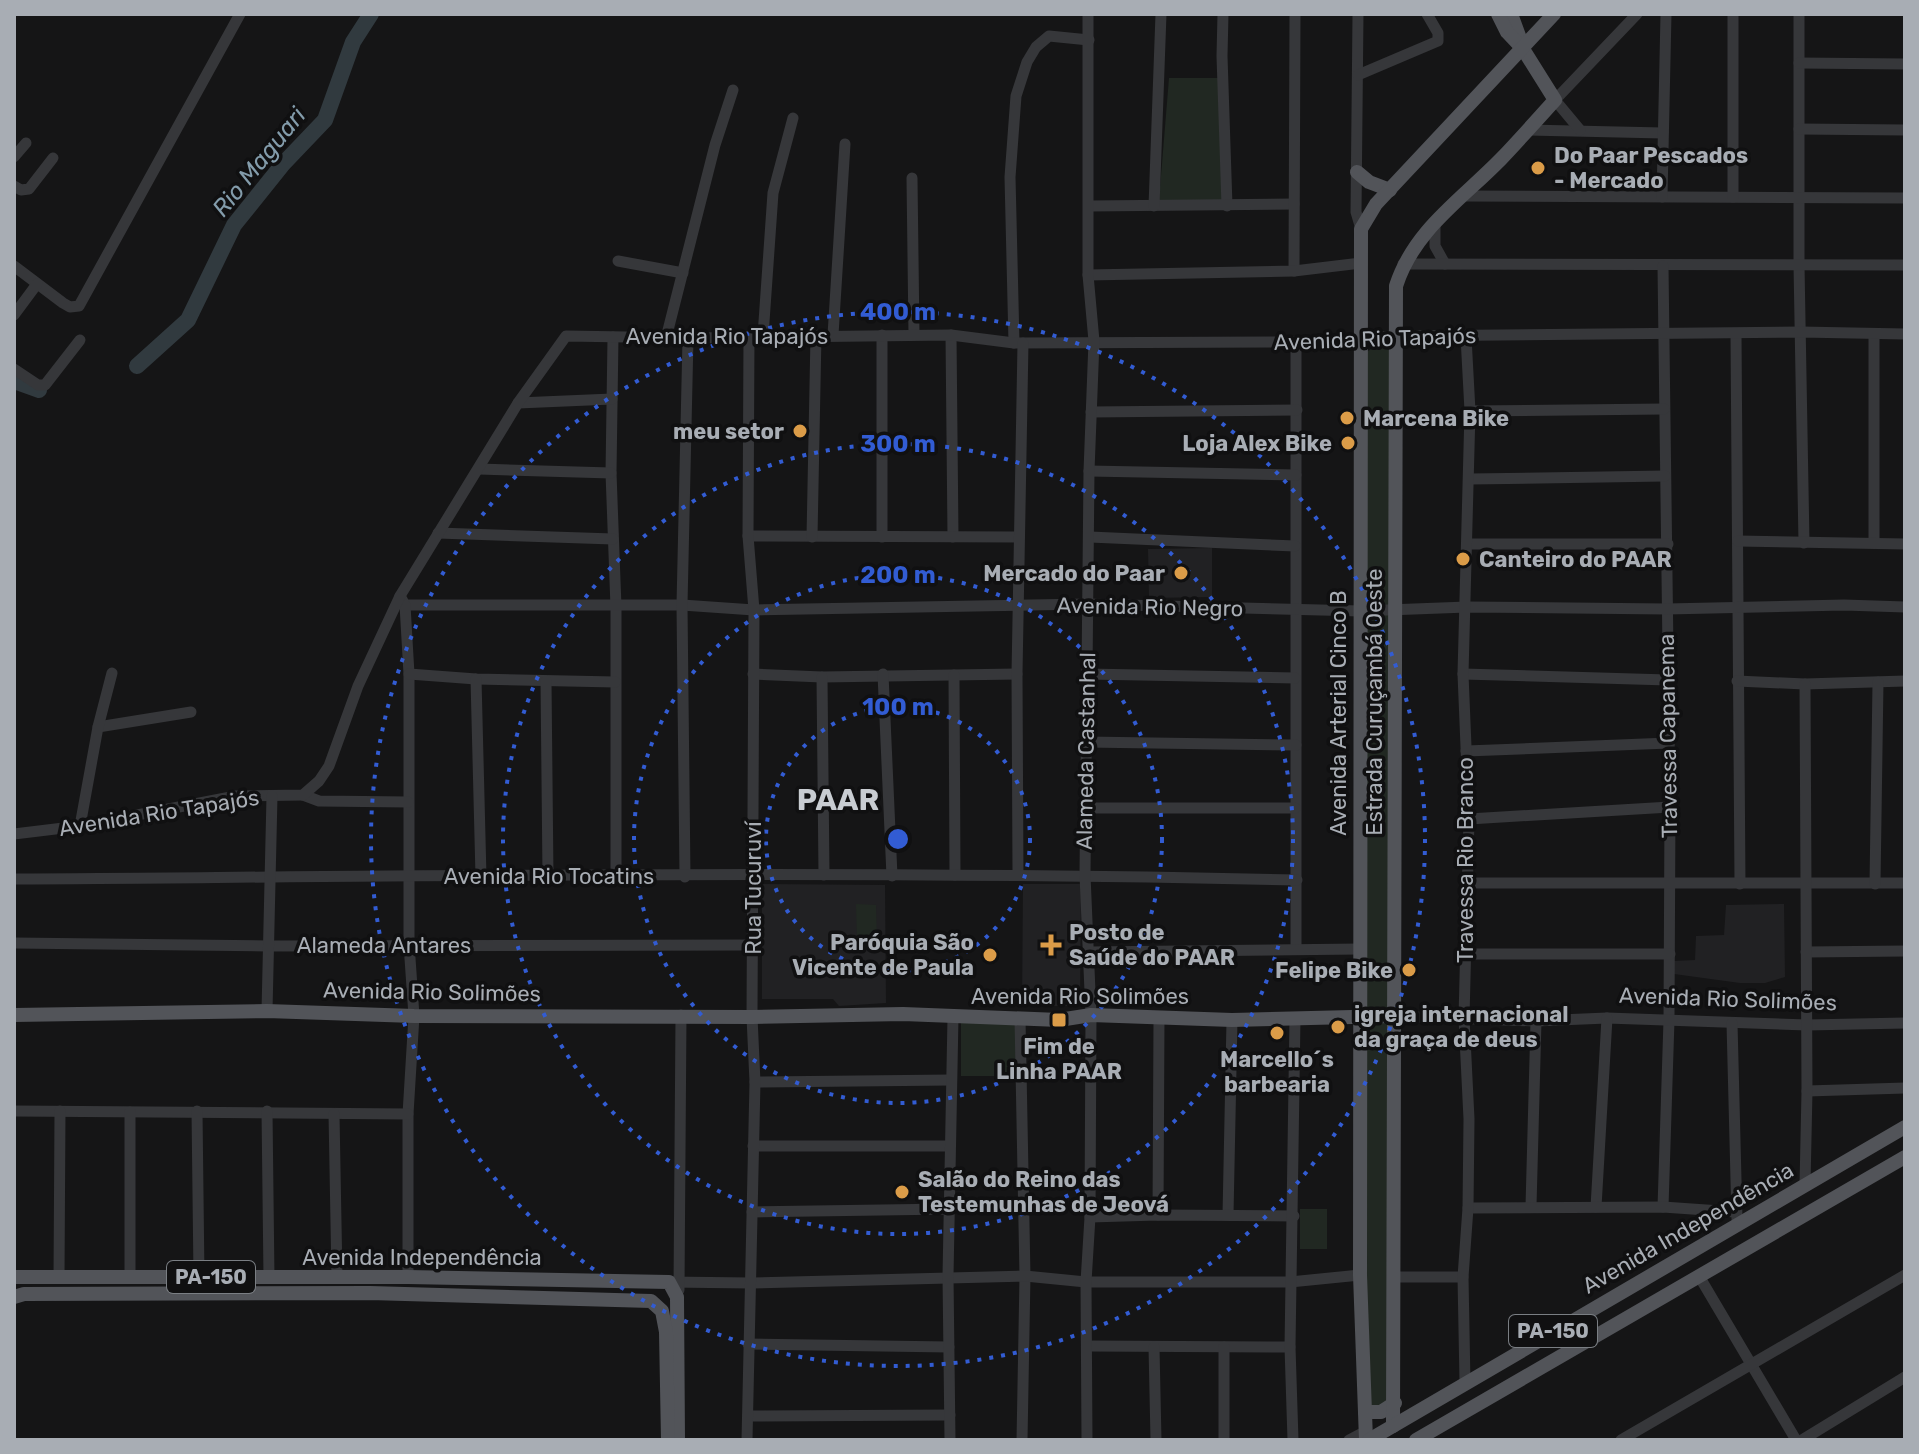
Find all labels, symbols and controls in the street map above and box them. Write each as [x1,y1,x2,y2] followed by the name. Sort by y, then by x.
[207,101,312,222] water label: Rio Maguari
[1554,142,1748,194] place label: Do Paar Pescados - Mercado
[1529,159,1547,177] marker: Do Paar Pescados - Mercado
[860,298,936,326] text: 400 m
[1273,322,1477,356] street label: Avenida Rio Tapajós
[626,323,828,350] street label: Avenida Rio Tapajós
[1363,405,1509,432] place label: Marcena Bike
[1338,409,1356,427] marker: Marcena Bike
[673,418,784,445] place label: meu setor
[791,422,809,440] marker: meu setor
[860,430,936,458] text: 300 m
[1182,430,1332,457] place label: Loja Alex Bike
[1339,434,1357,452] marker: Loja Alex Bike
[1479,546,1672,573] place label: Canteiro do PAAR
[1454,550,1472,568] marker: Canteiro do PAAR
[983,560,1165,587] place label: Mercado do Paar
[860,561,936,589] text: 200 m
[1172,564,1190,582] marker: Mercado do Paar
[1361,568,1388,836] street label: Estrada Curuçambá Oeste
[1325,590,1352,836] street label: Avenida Arterial Cinco B
[1056,592,1244,622] street label: Avenida Rio Negro
[1653,634,1683,838] street label: Travessa Capanema
[1071,652,1101,850] street label: Alameda Castanhal
[862,693,934,721] text: 100 m
[1452,757,1479,963] street label: Travessa Rio Branco
[797,782,879,818] district label: PAAR
[57,784,261,842] street label: Avenida Rio Tapajós
[740,820,767,955] street label: Rua Tucuruví
[884,825,912,853] centre of rings
[444,863,654,890] street label: Avenida Rio Tocatins
[1069,919,1235,971] place label: Posto de Saúde do PAAR
[792,929,974,981] place label: Paróquia São Vicente de Paula
[297,932,471,959] street label: Alameda Antares
[1040,934,1062,956] marker: Posto de Saúde do PAAR
[981,946,999,964] marker: Paróquia São Vicente de Paula
[1275,957,1393,984] place label: Felipe Bike
[1400,961,1418,979] marker: Felipe Bike
[323,977,541,1007] street label: Avenida Rio Solimões
[1619,982,1837,1016] street label: Avenida Rio Solimões
[971,983,1189,1010] street label: Avenida Rio Solimões
[1354,1001,1568,1053] place label: igreja internacional da graça de deus
[1050,1011,1068,1029] marker: Fim de Linha PAAR
[1329,1018,1347,1036] marker: igreja internacional da graça de deus
[1268,1024,1286,1042] marker: Marcello´s barbearia
[996,1033,1122,1085] place label: Fim de Linha PAAR
[1220,1046,1334,1098] place label: Marcello´s barbearia
[1578,1156,1798,1300] street label: Avenida Independência
[918,1166,1169,1218] place label: Salão do Reino das Testemunhas de Jeová
[893,1183,911,1201] marker: Salão do Reino das Testemunhas de Jeová
[302,1244,542,1271] street label: Avenida Independência
[167,1261,255,1293] road number: PA-150
[1509,1315,1597,1347] road number: PA-150

